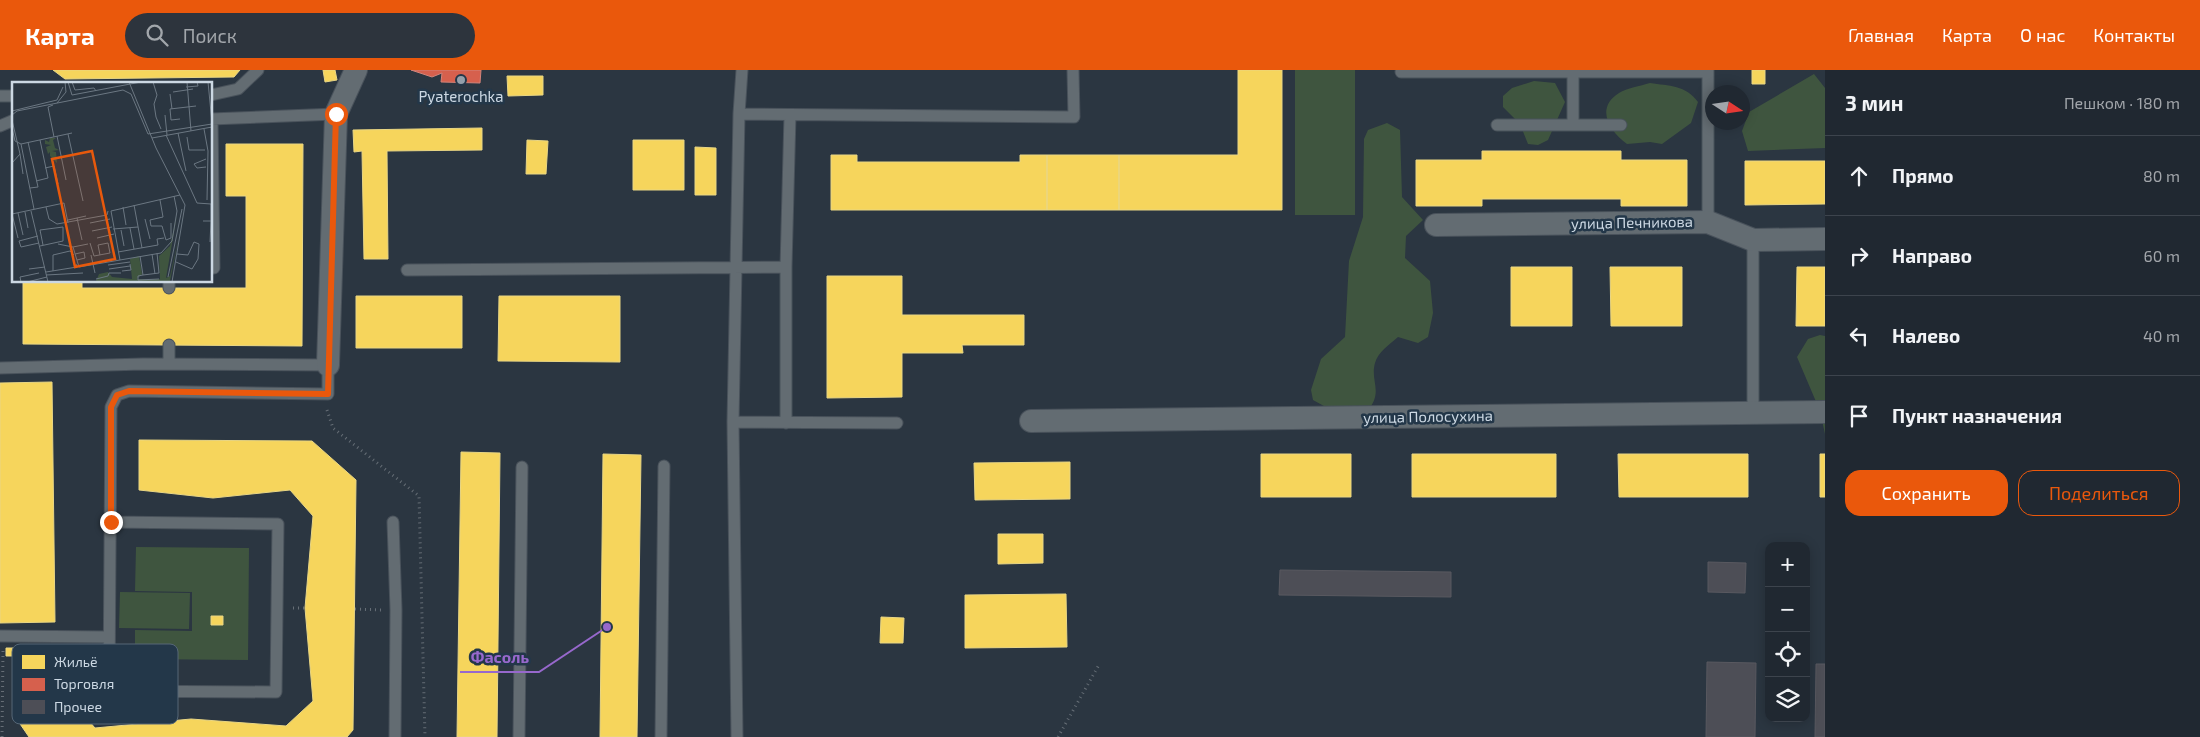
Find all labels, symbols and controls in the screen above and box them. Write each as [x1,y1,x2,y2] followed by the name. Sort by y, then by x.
[125,13,475,58] search box
[25,21,95,50] text: Карта
[143,21,171,49] icon: search
[183,24,237,47] text: Поиск
[1848,24,1914,46] text: Главная
[1942,24,1992,46] text: Карта
[2020,24,2065,46] text: О нас
[2093,24,2175,46] text: Контакты
[455,74,467,86] marker: Pyaterochka
[12,82,212,282] inset map
[1705,85,1750,130] north arrow
[419,87,503,105] place label: Pyaterochka
[1845,90,1903,115] text: 3 мин
[2064,93,2180,112] text: Пешком · 180 m
[325,103,348,126] route start
[1845,162,1873,190] icon: ahead
[1892,164,1954,187] text: Прямо
[2143,166,2180,185] text: 80 m
[1571,212,1693,233] street label: улица Печникова
[1845,242,1873,270] icon: right
[1892,244,1972,267] text: Направо
[2144,246,2180,265] text: 60 m
[1845,322,1873,350] icon: left
[1892,324,1960,347] text: Налево
[2143,326,2180,345] text: 40 m
[1845,402,1873,430] icon: arrive
[1892,404,2062,427] text: Пункт назначения
[1363,406,1493,427] street label: улица Полосухина
[1845,470,2008,516] button: Сохранить
[2018,470,2180,516] button: Поделиться
[100,511,123,534] route end
[1765,542,1810,722] map controls
[1765,542,1810,587] button: +
[1765,587,1810,632] button: −
[1765,632,1810,677] button: locate
[460,641,539,672] callout: Фасоль
[12,644,178,724] legend
[471,647,529,666] text: Фасоль
[54,653,98,670] text: Жильё
[54,675,114,692] text: Торговля
[1765,677,1810,722] button: layers
[54,698,102,715] text: Прочее

